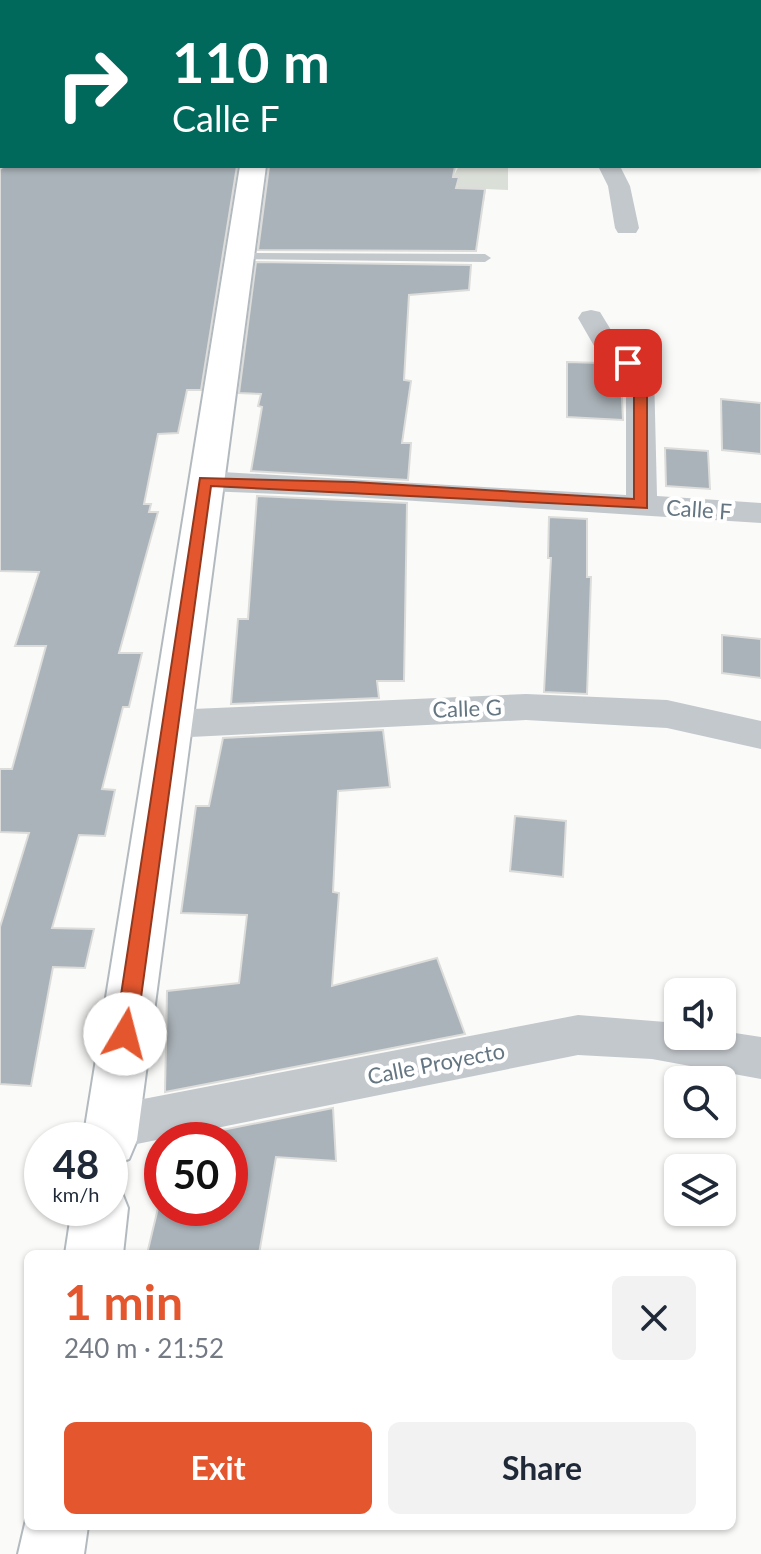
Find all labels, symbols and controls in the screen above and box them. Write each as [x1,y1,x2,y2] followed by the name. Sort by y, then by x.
[172,28,330,95] text: 110 m
[40,32,144,136] icon: right
[172,96,280,140] text: Calle F
[594,329,662,397] pin
[606,341,650,385] icon: arrive
[665,493,733,525] street label: Calle F
[432,693,502,723] street label: Calle G
[664,978,736,1226] map controls
[664,978,736,1050] button: sound
[83,992,167,1076] position arrow
[365,1036,507,1090] street label: Calle Proyecto
[664,1066,736,1138] button: search
[144,1122,248,1226] speed limit sign: 50
[53,1140,99,1188] text: 48
[664,1154,736,1226] button: layers
[53,1182,99,1206] text: km/h
[64,1273,183,1330] text: 1 min
[612,1276,696,1360] button: close
[64,1332,224,1364] text: 240 m · 21:52
[64,1422,372,1514] button: Exit
[388,1422,696,1514] button: Share

